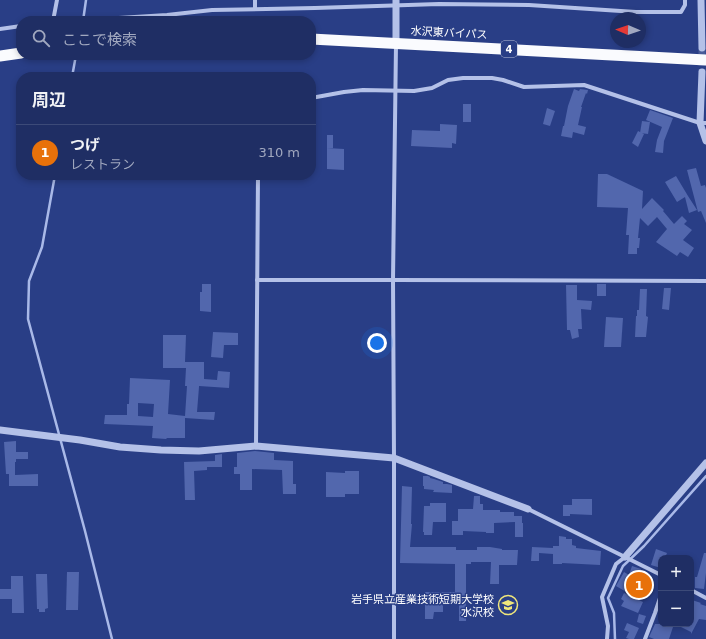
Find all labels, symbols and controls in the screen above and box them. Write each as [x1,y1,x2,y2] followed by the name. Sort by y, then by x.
[610,12,646,48] north arrow
[16,16,316,60] search box
[410,24,488,42] street label: 水沢東バイパス
[30,27,52,49] icon: search
[62,31,137,49] text: ここで検索
[501,41,517,57] road number: 4
[32,90,66,110] text: 周辺
[70,136,100,154] text: つげ
[40,145,50,160] text: 1
[258,145,300,160] text: 310 m
[70,157,135,172] text: レストラン
[367,333,387,353] your location
[658,555,694,627] map controls
[658,555,694,591] button: +
[626,570,652,600] pin: 1
[658,591,694,627] button: −
[351,593,494,619] place label: 岩手県立産業技術短期大学校 水沢校
[497,594,519,616] school or university icon: 岩手県立産業技術短期大学校 水沢校

